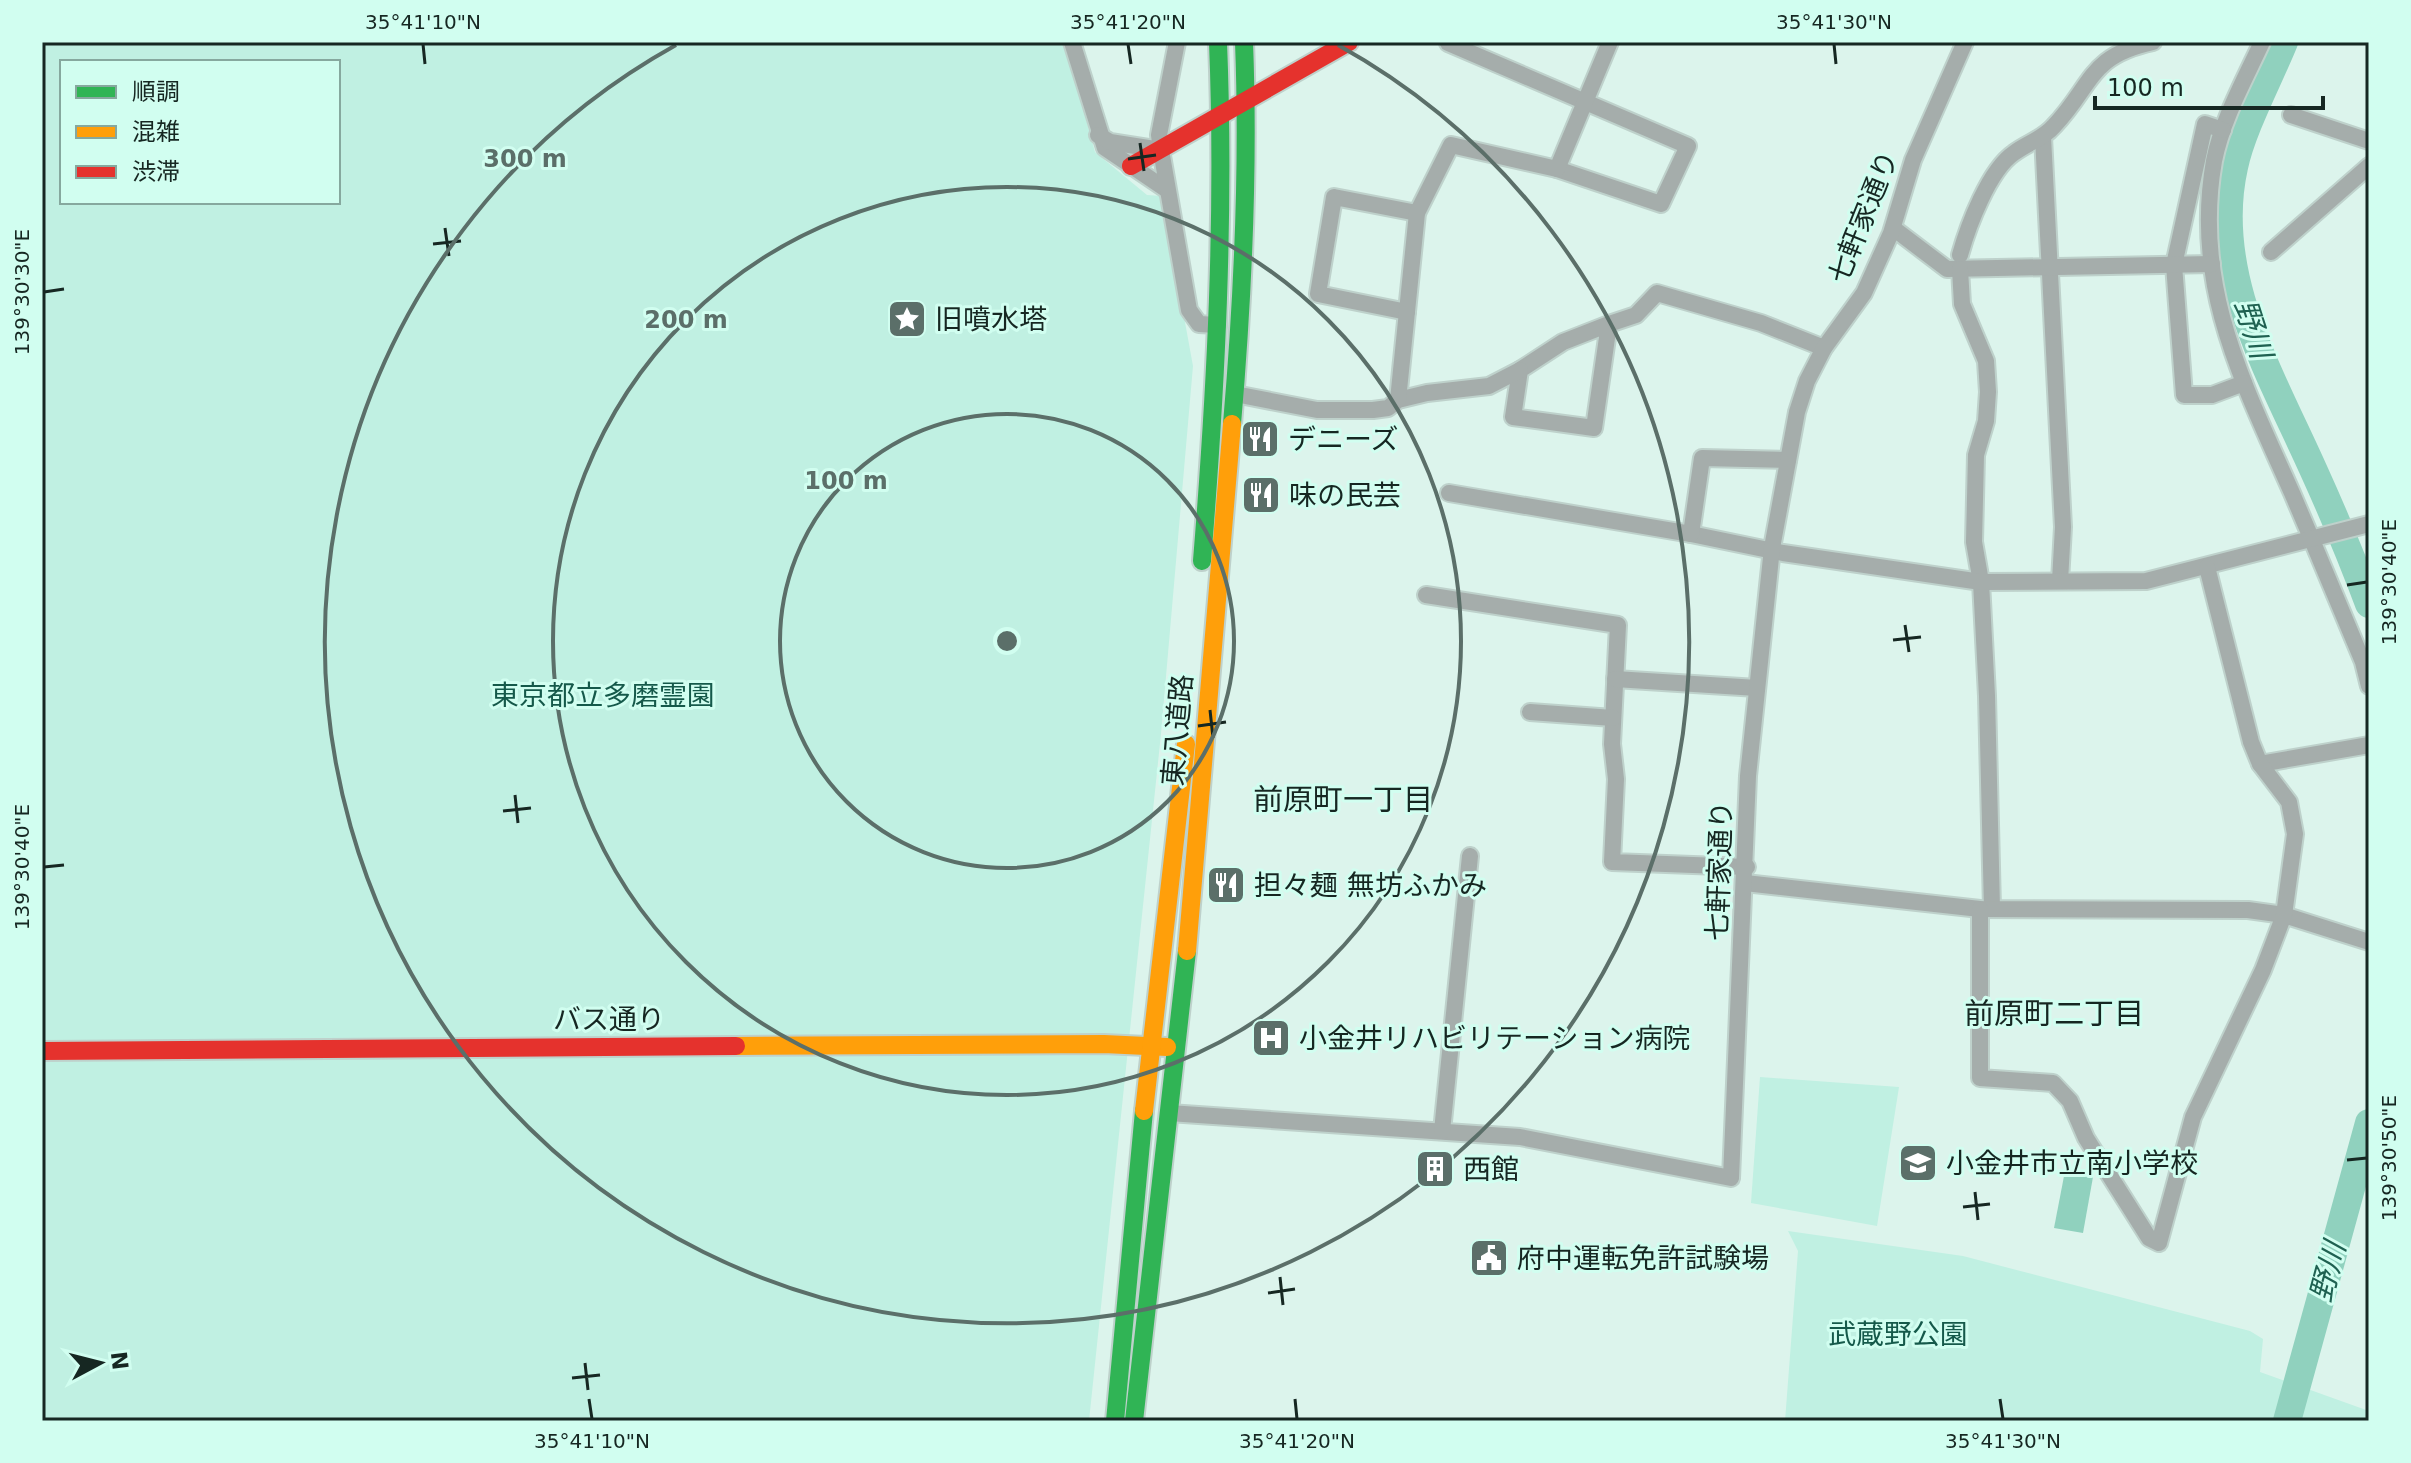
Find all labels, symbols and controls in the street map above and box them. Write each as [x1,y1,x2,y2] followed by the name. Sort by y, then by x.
[365,10,481,34] text: 35°41'10"N
[1070,10,1186,34] text: 35°41'20"N
[1776,10,1892,34] text: 35°41'30"N
[60,60,340,204] legend
[2095,60,2323,110] scale bar
[2107,74,2184,102] text: 100 m
[132,78,180,106] text: 順調
[132,118,180,146] text: 混雑
[483,145,567,173] text: 300 m
[1822,146,1905,288] street label: 七軒家通り
[132,158,180,186] text: 渋滞
[10,229,34,355] text: 139°30'30"E
[2228,295,2280,366] water label: 野川
[886,298,928,340] place icon: 旧噴水塔
[935,303,1047,336] place label: 旧噴水塔
[644,306,728,334] text: 200 m
[1239,418,1281,460] restaurant icon: デニーズ
[1288,423,1399,456] place label: デニーズ
[804,467,888,495] text: 100 m
[1240,474,1282,516] restaurant icon: 味の民芸
[1289,479,1401,512] place label: 味の民芸
[2377,519,2401,645] text: 139°30'40"E
[993,627,1021,655] centre of rings
[1156,673,1199,787] street label: 東八道路
[491,679,715,712] park label: 東京都立多磨霊園
[1253,782,1433,817] district label: 前原町一丁目
[1701,800,1738,942] street label: 七軒家通り
[10,804,34,930] text: 139°30'40"E
[1205,864,1247,906] restaurant icon: 担々麺 無坊ふかみ
[1254,869,1487,902] place label: 担々麺 無坊ふかみ
[1964,996,2144,1031] district label: 前原町二丁目
[553,1003,665,1036] street label: バス通り
[1250,1017,1292,1059] hospital icon: 小金井リハビリテーション病院
[1299,1022,1690,1055] place label: 小金井リハビリテーション病院
[2377,1095,2401,1221] text: 139°30'50"E
[1897,1142,1939,1184] school or university icon: 小金井市立南小学校
[1946,1147,2198,1180] place label: 小金井市立南小学校
[1414,1148,1456,1190] building icon: 西館
[1463,1153,1519,1186] place label: 西館
[2303,1235,2353,1305] water label: 野川
[1468,1237,1510,1279] public building icon: 府中運転免許試験場
[1517,1242,1769,1275] place label: 府中運転免許試験場
[1828,1318,1968,1351] park label: 武蔵野公園
[60,1323,140,1403] north arrow
[106,1350,133,1371] text: N
[534,1429,650,1453] text: 35°41'10"N
[1239,1429,1355,1453] text: 35°41'20"N
[1945,1429,2061,1453] text: 35°41'30"N

